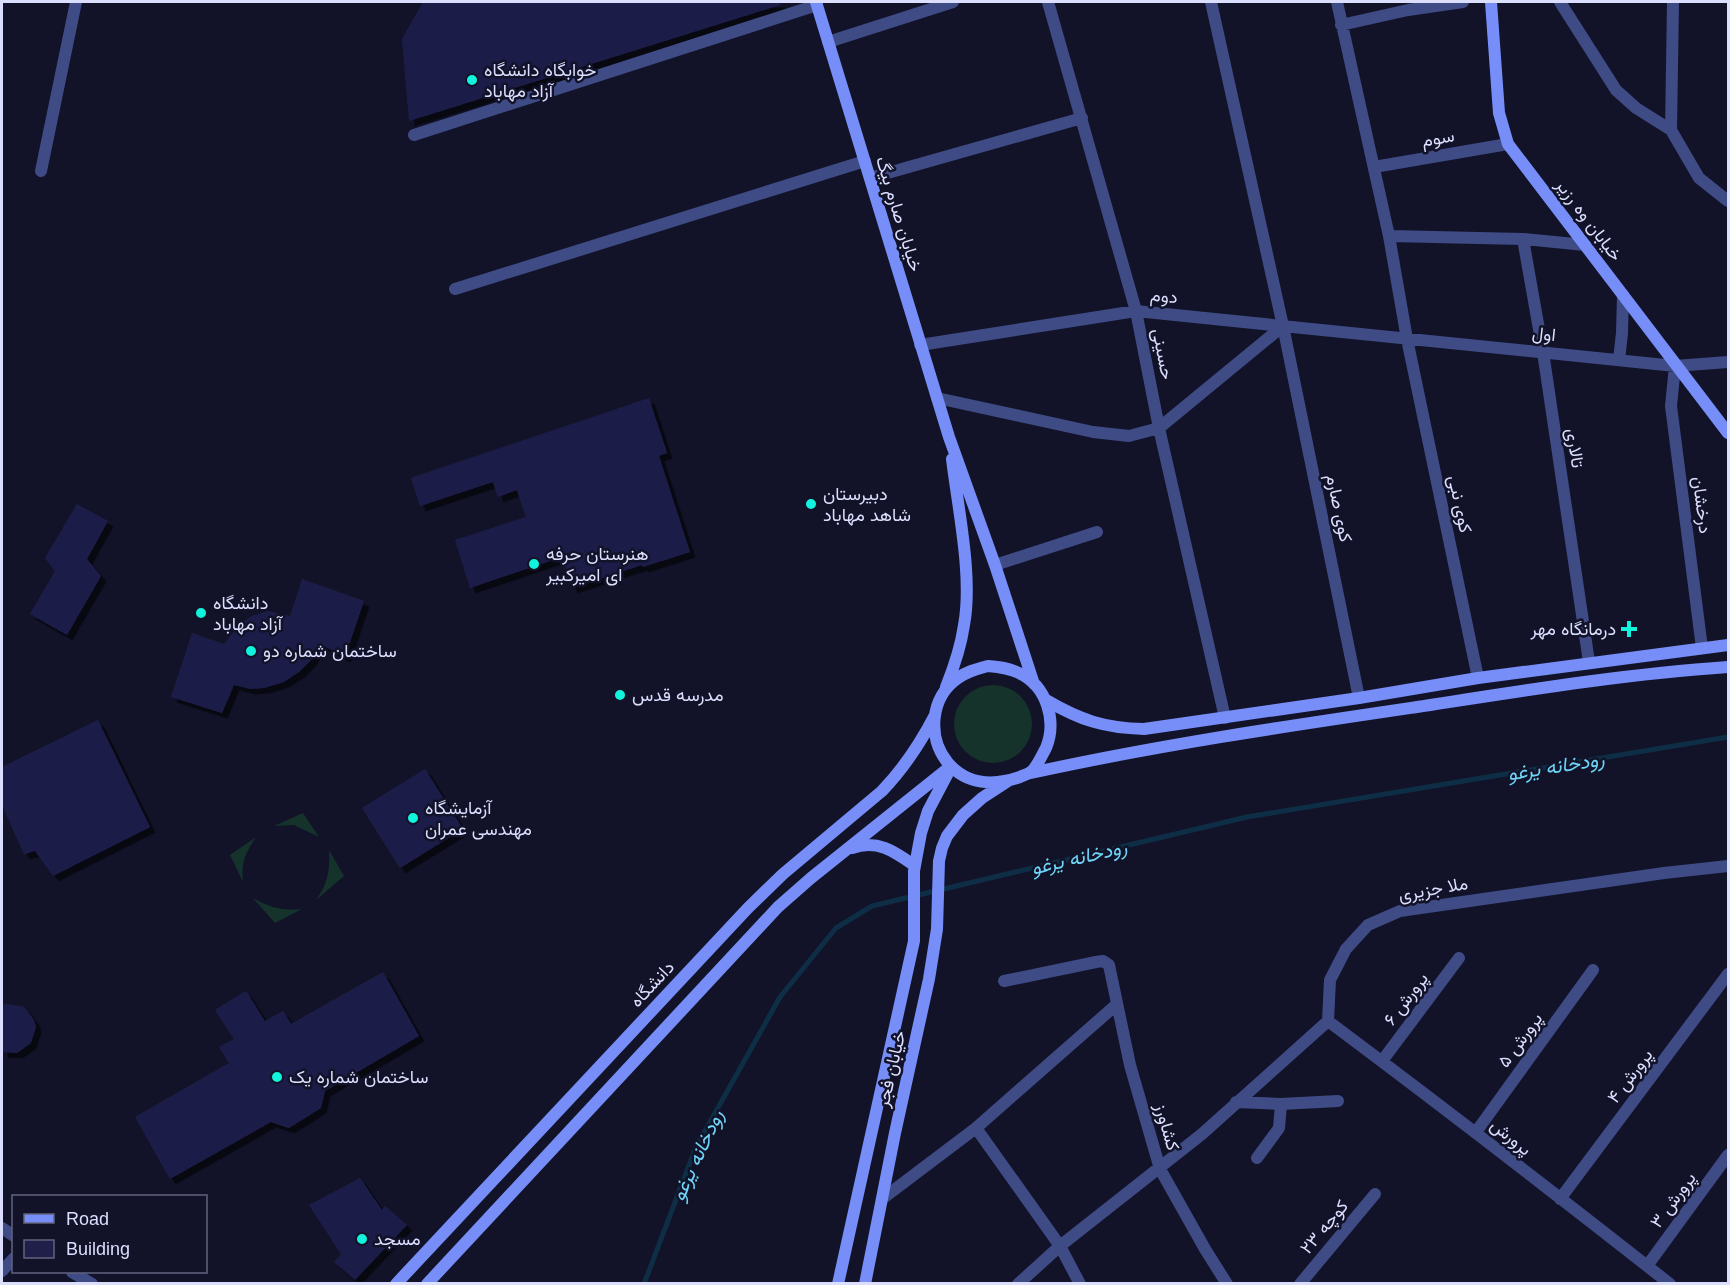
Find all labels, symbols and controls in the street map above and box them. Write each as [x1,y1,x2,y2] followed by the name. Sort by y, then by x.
[484,60,596,102] place label: خوابگاه دانشگاه آزاد مهاباد
[465,73,479,87] marker: خوابگاه دانشگاه آزاد مهاباد
[1420,125,1456,153] street label: سوم
[870,154,926,275] street label: خیابان صارم بیگ
[1550,174,1626,265] street label: خیابان وه رزیر
[1149,285,1179,309] street label: دوم
[1531,323,1557,346] street label: اول
[1147,327,1178,381] street label: حسینی
[1561,427,1588,469] street label: تالاری
[1320,472,1356,544] street label: کوی صارم
[1443,473,1476,535] street label: کوی نبی
[1688,475,1715,535] street label: درخشان
[823,484,911,526] place label: دبیرستان شاهد مهاباد
[804,497,818,511] marker: دبیرستان شاهد مهاباد
[545,544,648,586] place label: هنرستان حرفه ای امیرکبیر
[527,557,541,571] marker: هنرستان حرفه ای امیرکبیر
[213,593,284,635] place label: دانشگاه آزاد مهاباد
[194,606,208,620] marker: دانشگاه آزاد مهاباد
[1529,619,1616,640] place label: درمانگاه مهر
[1620,620,1638,638] marker: درمانگاه مهر
[263,641,397,662] place label: ساختمان شماره دو
[244,644,258,658] marker: ساختمان شماره دو
[632,685,724,706] place label: مدرسه قدس
[613,688,627,702] marker: مدرسه قدس
[1506,747,1606,786] water label: رودخانه یرغو
[425,798,532,840] place label: آزمایشگاه مهندسی عمران
[406,811,420,825] marker: آزمایشگاه مهندسی عمران
[1029,835,1130,881] water label: رودخانه یرغو
[1397,873,1470,906] street label: ملا جزیری
[626,957,678,1011] street label: دانشگاه
[1380,969,1434,1030] street label: پرورش ۶
[1494,1009,1548,1072] street label: پرورش ۵
[872,1029,910,1110] street label: خیابان فجر
[1603,1045,1658,1108] street label: پرورش ۴
[289,1067,429,1088] place label: ساختمان شماره یک
[270,1070,284,1084] marker: ساختمان شماره یک
[1150,1100,1183,1153] street label: کشاورز
[666,1106,729,1205] water label: رودخانه یرغو
[1485,1114,1536,1161] street label: پرورش
[1646,1168,1701,1233] street label: پرورش ۳
[12,1195,207,1273] legend
[1296,1196,1354,1259] street label: کوچه ۲۳
[66,1209,109,1229] text: Road
[374,1229,421,1249] place label: مسجد
[355,1232,369,1246] marker: مسجد
[66,1239,130,1259] text: Building

